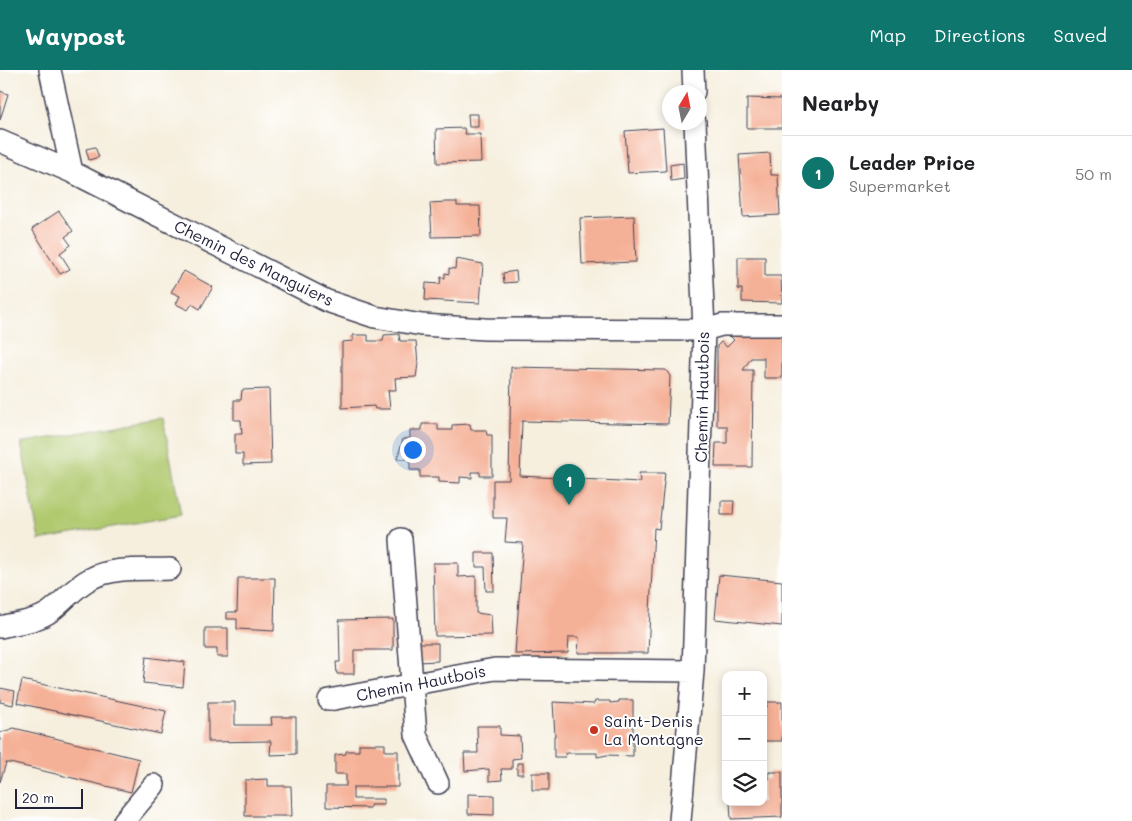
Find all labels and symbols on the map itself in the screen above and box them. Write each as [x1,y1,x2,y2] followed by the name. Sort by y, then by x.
[662,85,707,130] north arrow
[171,215,338,310] street label: Chemin des Manguiers
[690,331,713,463] street label: Chemin Hautbois
[400,437,426,463] your location
[553,464,585,505] pin: 1
[354,660,487,705] street label: Chemin Hautbois
[604,710,704,749] place label: Saint-Denis La Montagne
[588,724,600,736] marker: Saint-Denis La Montagne
[15,786,82,809] scale bar

